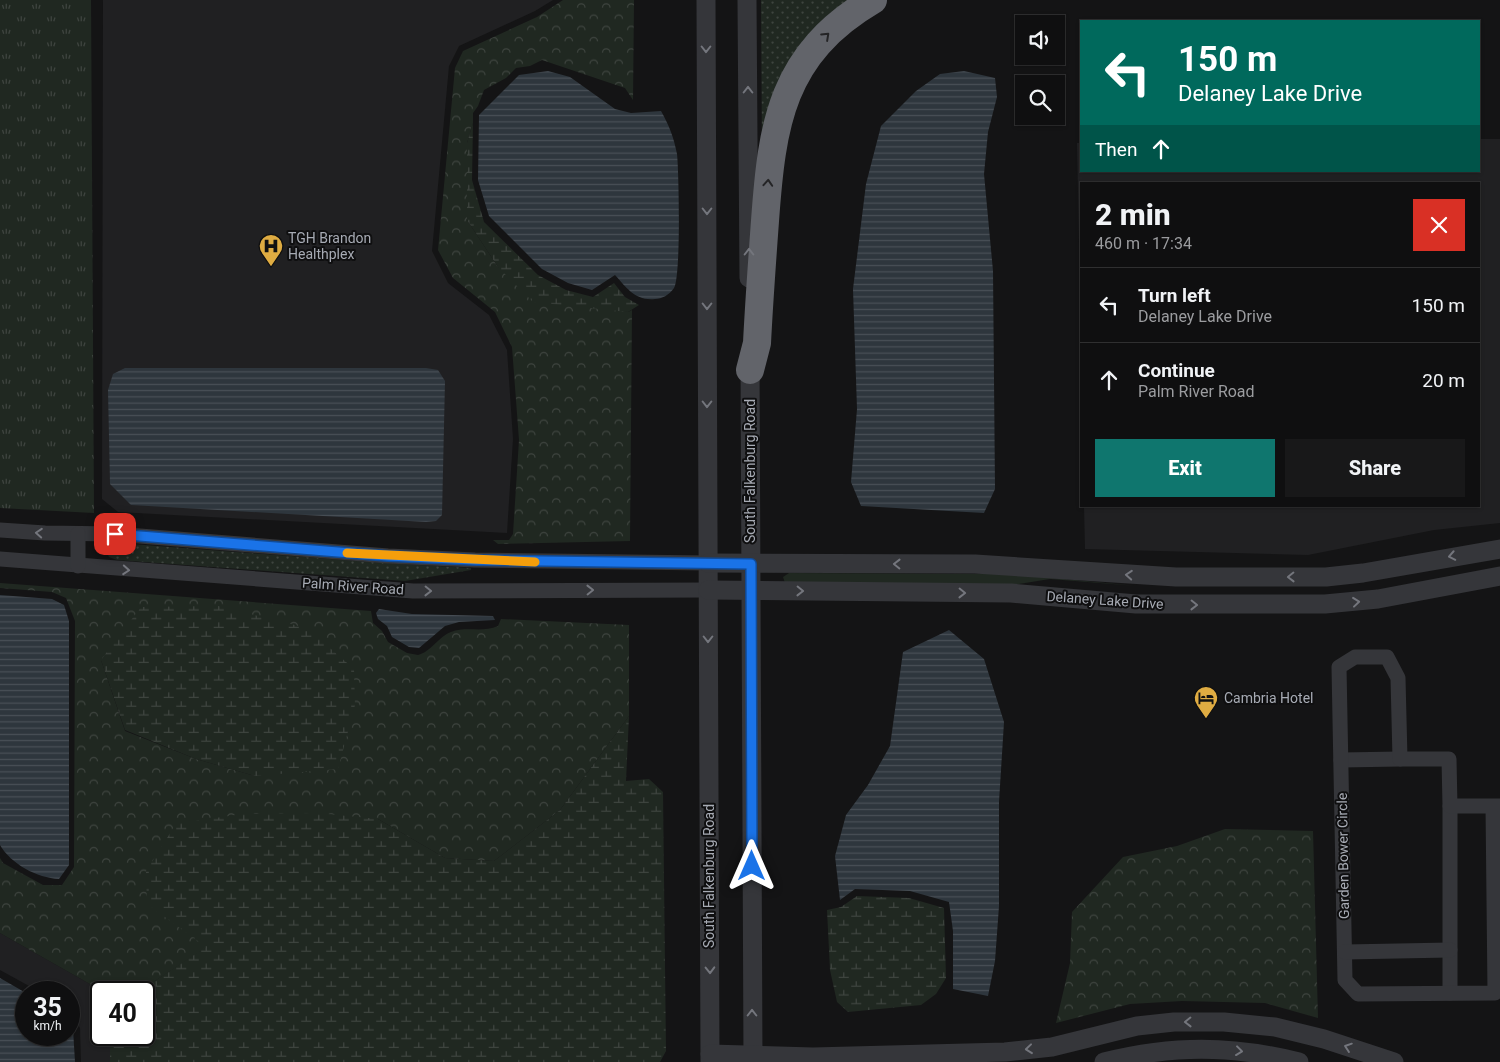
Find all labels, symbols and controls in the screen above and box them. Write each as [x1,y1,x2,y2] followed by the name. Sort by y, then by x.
[1015,15,1065,125] map controls
[1015,15,1065,65] button: sound
[821,33,830,42] one-way arrow
[1178,39,1277,80] text: 150 m
[1095,40,1160,105] icon: left
[701,45,711,53] one-way arrow
[1015,75,1065,125] button: search
[1178,81,1362,106] text: Delaney Lake Drive
[743,86,753,94] one-way arrow
[1147,135,1175,163] icon: ahead
[1095,138,1137,161] text: Then
[762,179,773,187] one-way arrow
[1095,197,1171,232] text: 2 min
[1413,199,1465,251] button: close
[702,208,712,215] one-way arrow
[288,230,371,262] place label: TGH Brandon Healthplex
[258,233,284,267] hospital icon: TGH Brandon Healthplex
[1095,234,1192,253] text: 460 m · 17:34
[744,248,754,256] one-way arrow
[1138,284,1211,307] text: Turn left
[1095,291,1123,319] icon: left
[1412,294,1465,317] text: 150 m
[702,302,712,310] one-way arrow
[1138,307,1272,326] text: Delaney Lake Drive
[1138,359,1215,382] text: Continue
[1095,366,1123,394] icon: ahead
[1422,369,1465,392] text: 20 m
[1138,382,1255,401] text: Palm River Road
[742,399,758,543] street label: South Falkenburg Road
[702,401,712,409] one-way arrow
[1095,439,1275,497] button: Exit
[1285,439,1465,497] button: Share
[94,513,136,555] pin
[101,520,129,548] icon: arrive
[35,527,43,538] one-way arrow
[1447,550,1456,560] one-way arrow
[892,559,900,569] one-way arrow
[122,564,130,575] one-way arrow
[1124,569,1132,580] one-way arrow
[1287,572,1294,582] one-way arrow
[302,574,404,598] street label: Palm River Road
[587,585,595,596] one-way arrow
[424,586,432,596] one-way arrow
[796,586,804,596] one-way arrow
[958,588,966,598] one-way arrow
[1046,588,1164,612] street label: Delaney Lake Drive
[1353,597,1361,608] one-way arrow
[1190,599,1198,610] one-way arrow
[703,635,713,643] one-way arrow
[1193,685,1219,719] hotel icon: Cambria Hotel
[1224,690,1313,706] place label: Cambria Hotel
[1334,793,1352,919] street label: Garden Bower Circle
[701,804,717,948] street label: South Falkenburg Road
[725,839,777,891] position arrow
[705,966,715,974] one-way arrow
[90,981,155,1046] speed limit sign: 40
[33,993,62,1022] text: 35
[747,1009,757,1017] one-way arrow
[1184,1017,1192,1027] one-way arrow
[33,1019,62,1033] text: km/h
[1024,1043,1032,1054] one-way arrow
[1344,1043,1352,1053] one-way arrow
[1234,1045,1243,1055] one-way arrow

